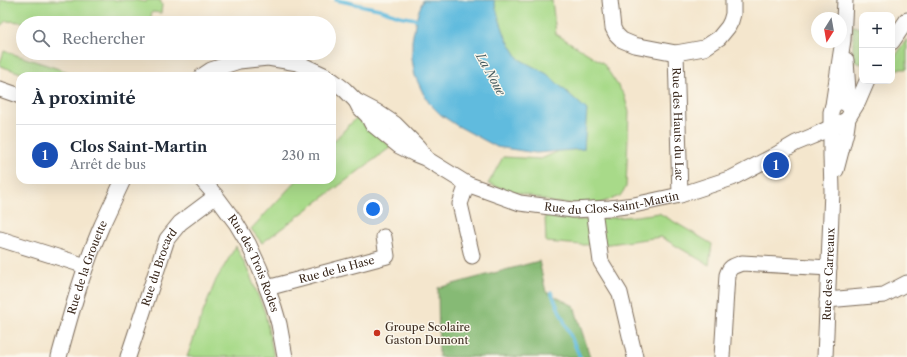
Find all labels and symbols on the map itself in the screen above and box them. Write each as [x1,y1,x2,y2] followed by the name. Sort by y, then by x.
[811,12,847,48] north arrow
[473,49,509,99] water label: La Noue
[669,67,687,181] street label: Rue des Hauts du Lac
[763,150,789,180] pin: 1
[543,188,680,217] street label: Rue du Clos-Saint-Martin
[363,199,383,219] your location
[225,211,282,314] street label: Rue des Trois Rodes
[64,218,110,316] street label: Rue de la Grouette
[138,225,180,308] street label: Rue du Brocard
[820,227,837,321] street label: Rue des Carreaux
[297,253,376,286] street label: Rue de la Hase
[385,320,470,347] place label: Groupe Scolaire Gaston Dumont
[372,328,382,338] marker: Groupe Scolaire Gaston Dumont

